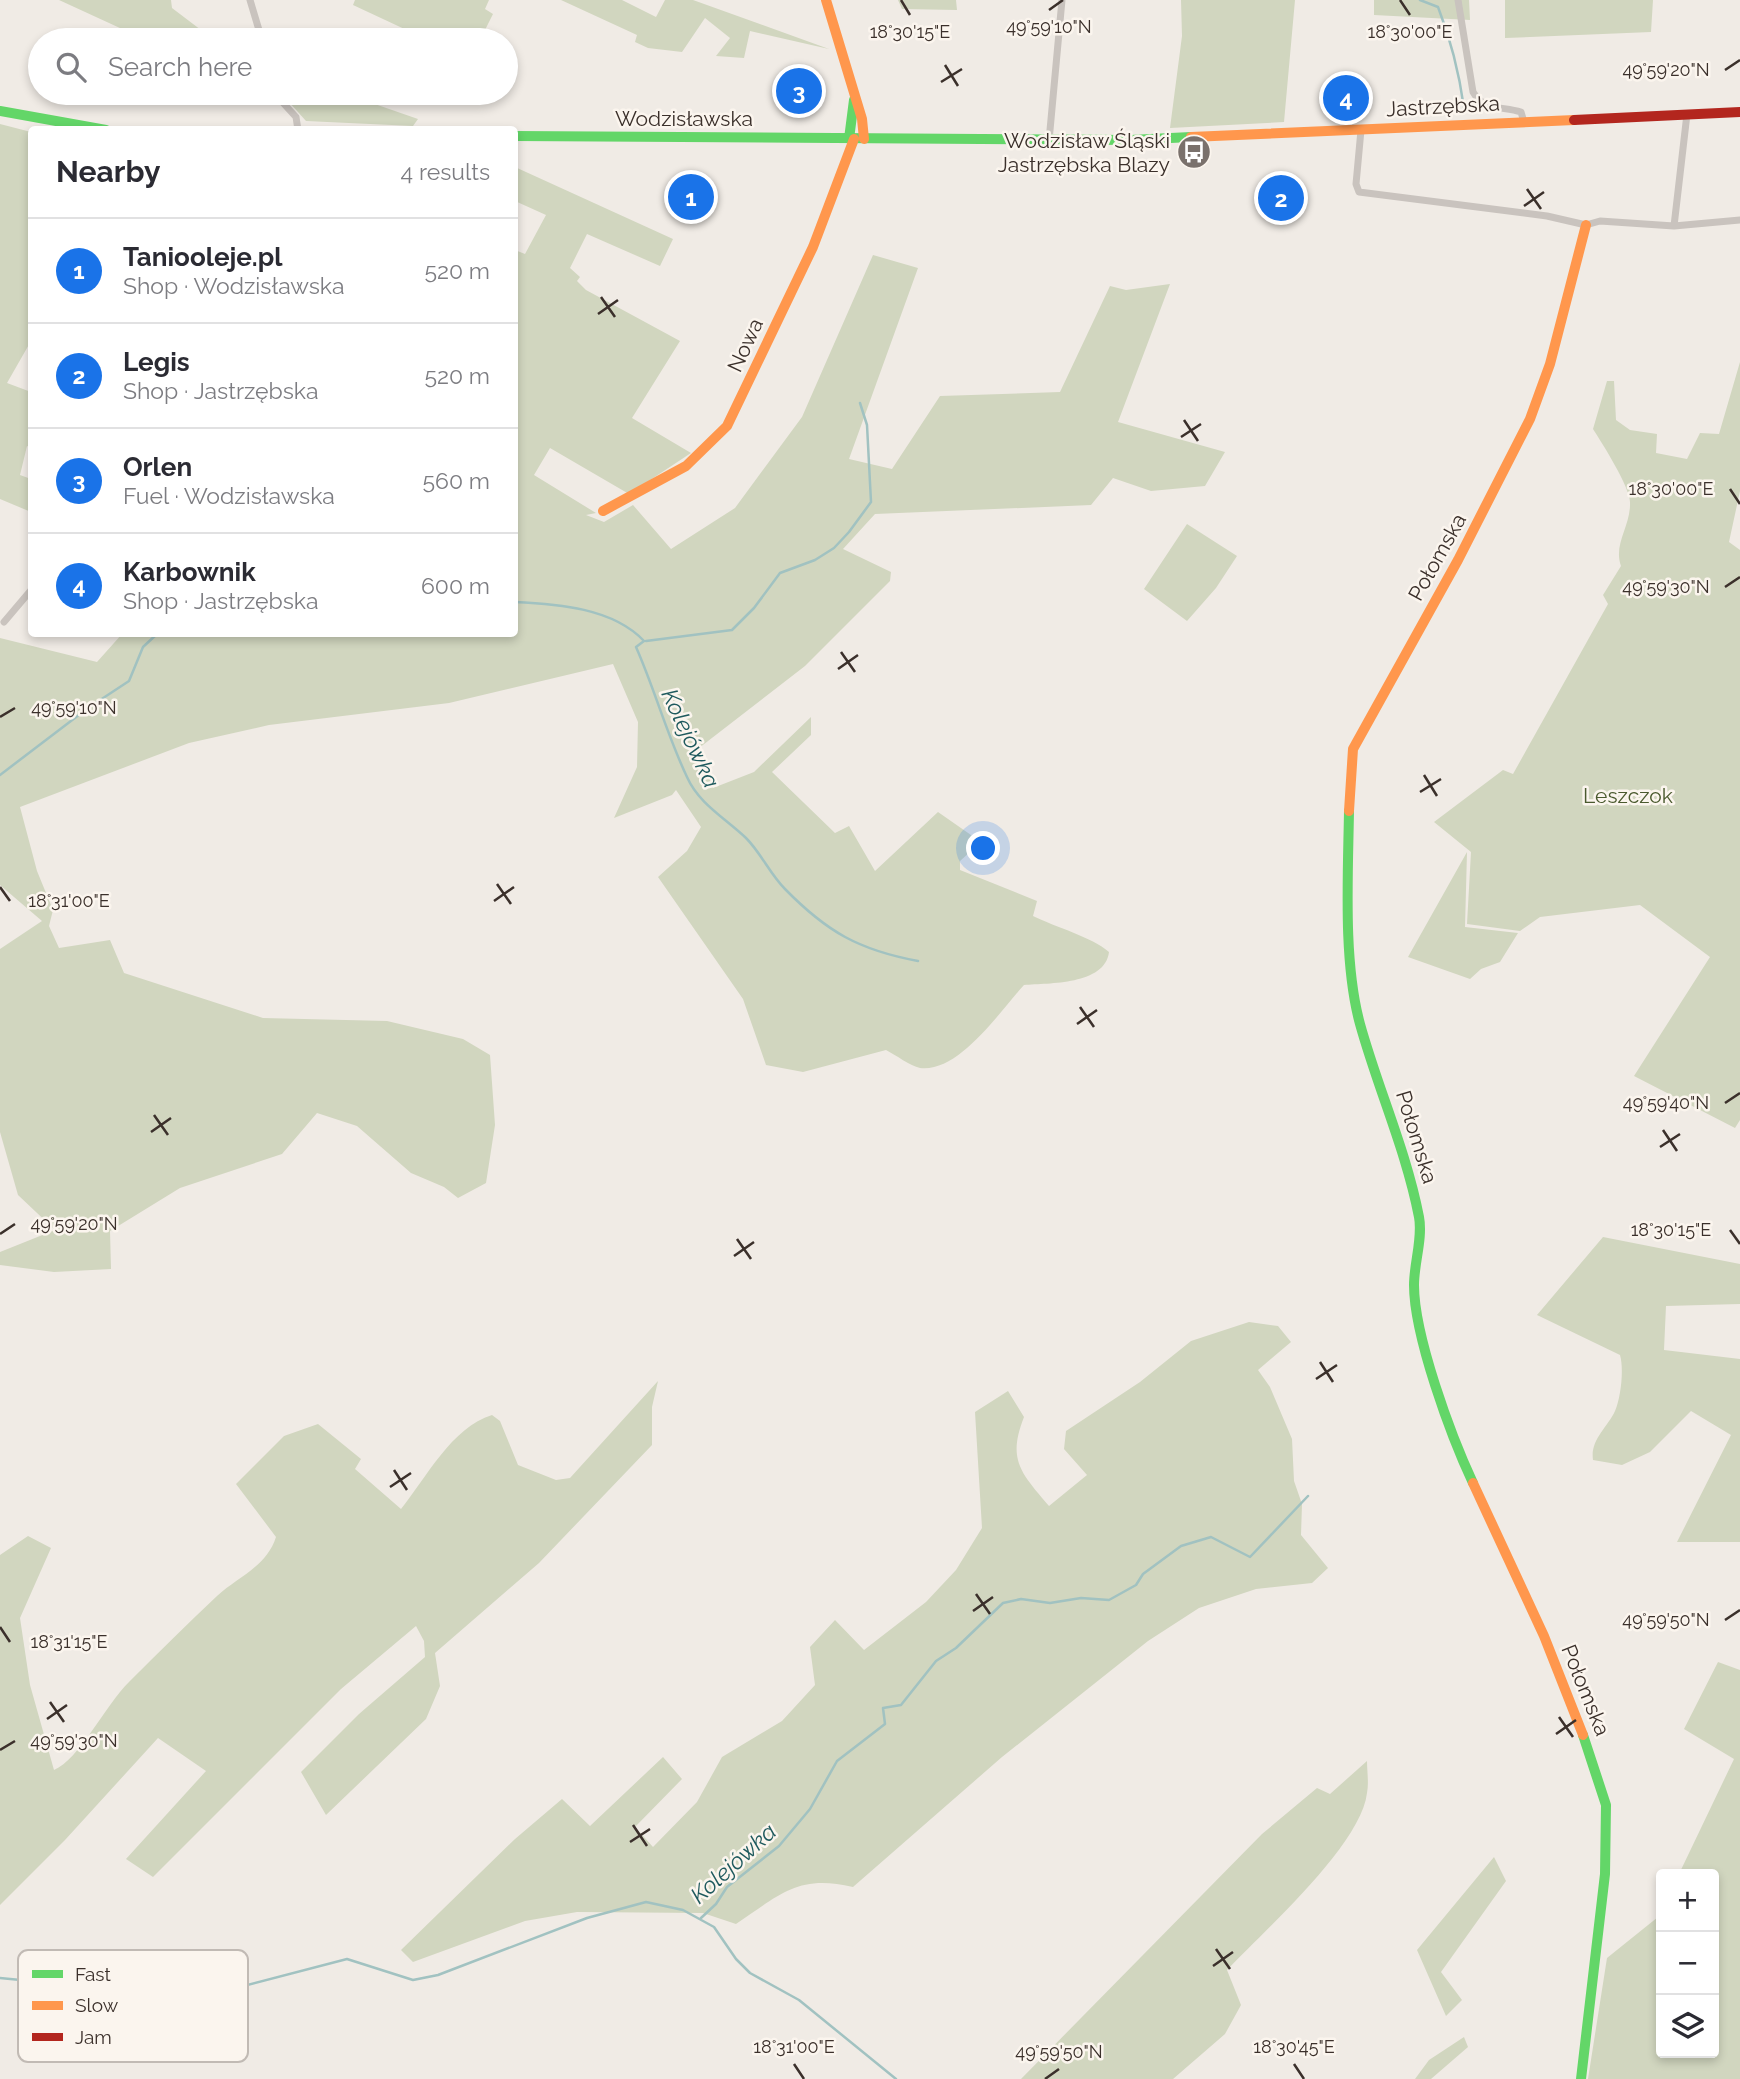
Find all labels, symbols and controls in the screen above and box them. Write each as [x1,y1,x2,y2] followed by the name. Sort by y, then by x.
[1006,16,1092,37] text: 49°59'10"N
[870,21,950,42] text: 18°30'15"E
[1367,21,1453,42] text: 18°30'00"E
[28,28,518,105] search box
[52,48,90,86] icon: search
[108,52,252,82] text: Search here
[1622,59,1710,80] text: 49°59'20"N
[776,65,822,117] pin: 3
[1323,72,1369,124] pin: 4
[1385,91,1501,121] street label: Jastrzębska
[615,106,753,131] street label: Wodzisławska
[998,128,1170,177] place label: Wodzisław Śląski Jastrzębska Blazy
[1175,133,1213,171] bus stop icon: Wodzisław Śląski Jastrzębska Blazy
[56,154,160,189] text: Nearby
[401,158,490,185] text: 4 results
[668,171,714,223] pin: 1
[1258,172,1304,224] pin: 2
[123,242,282,272] text: Taniooleje.pl
[73,257,85,284] text: 1
[424,257,490,284] text: 520 m
[123,272,345,299] text: Shop · Wodzisławska
[722,314,768,376] street label: Nowa
[123,347,190,377] text: Legis
[73,362,85,389] text: 2
[424,362,490,389] text: 520 m
[123,377,319,404] text: Shop · Jastrzębska
[123,452,192,482] text: Orlen
[73,467,85,494] text: 3
[423,467,490,494] text: 560 m
[1628,478,1714,499] text: 18°30'00"E
[123,482,335,509] text: Fuel · Wodzisławska
[1403,509,1471,605] street label: Połomska
[123,557,256,587] text: Karbownik
[72,572,86,599] text: 4
[421,572,490,599] text: 600 m
[1622,576,1710,597] text: 49°59'30"N
[123,587,319,614] text: Shop · Jastrzębska
[656,684,726,792] water label: Kolejówka
[31,697,117,718] text: 49°59'10"N
[1583,783,1673,808] park label: Leszczok
[966,831,1000,865] your location
[28,890,110,911] text: 18°31'00"E
[1391,1087,1443,1187] street label: Połomska
[1623,1092,1709,1113] text: 49°59'40"N
[30,1213,118,1234] text: 49°59'20"N
[1631,1219,1711,1240] text: 18°30'15"E
[1622,1609,1710,1630] text: 49°59'50"N
[30,1631,108,1652] text: 18°31'15"E
[1556,1641,1616,1739] street label: Połomska
[30,1730,118,1751] text: 49°59'30"N
[685,1817,782,1908] water label: Kolejówka
[1656,1869,1719,2058] map controls
[1656,1869,1719,1932] button: +
[1656,1932,1719,1995] button: −
[18,1950,248,2062] legend
[75,1963,111,1985] text: Fast
[75,1994,119,2016] text: Slow
[1656,1995,1719,2058] button: layers
[75,2026,112,2048] text: Jam
[753,2036,835,2057] text: 18°31'00"E
[1253,2036,1335,2057] text: 18°30'45"E
[1015,2041,1103,2062] text: 49°59'50"N

